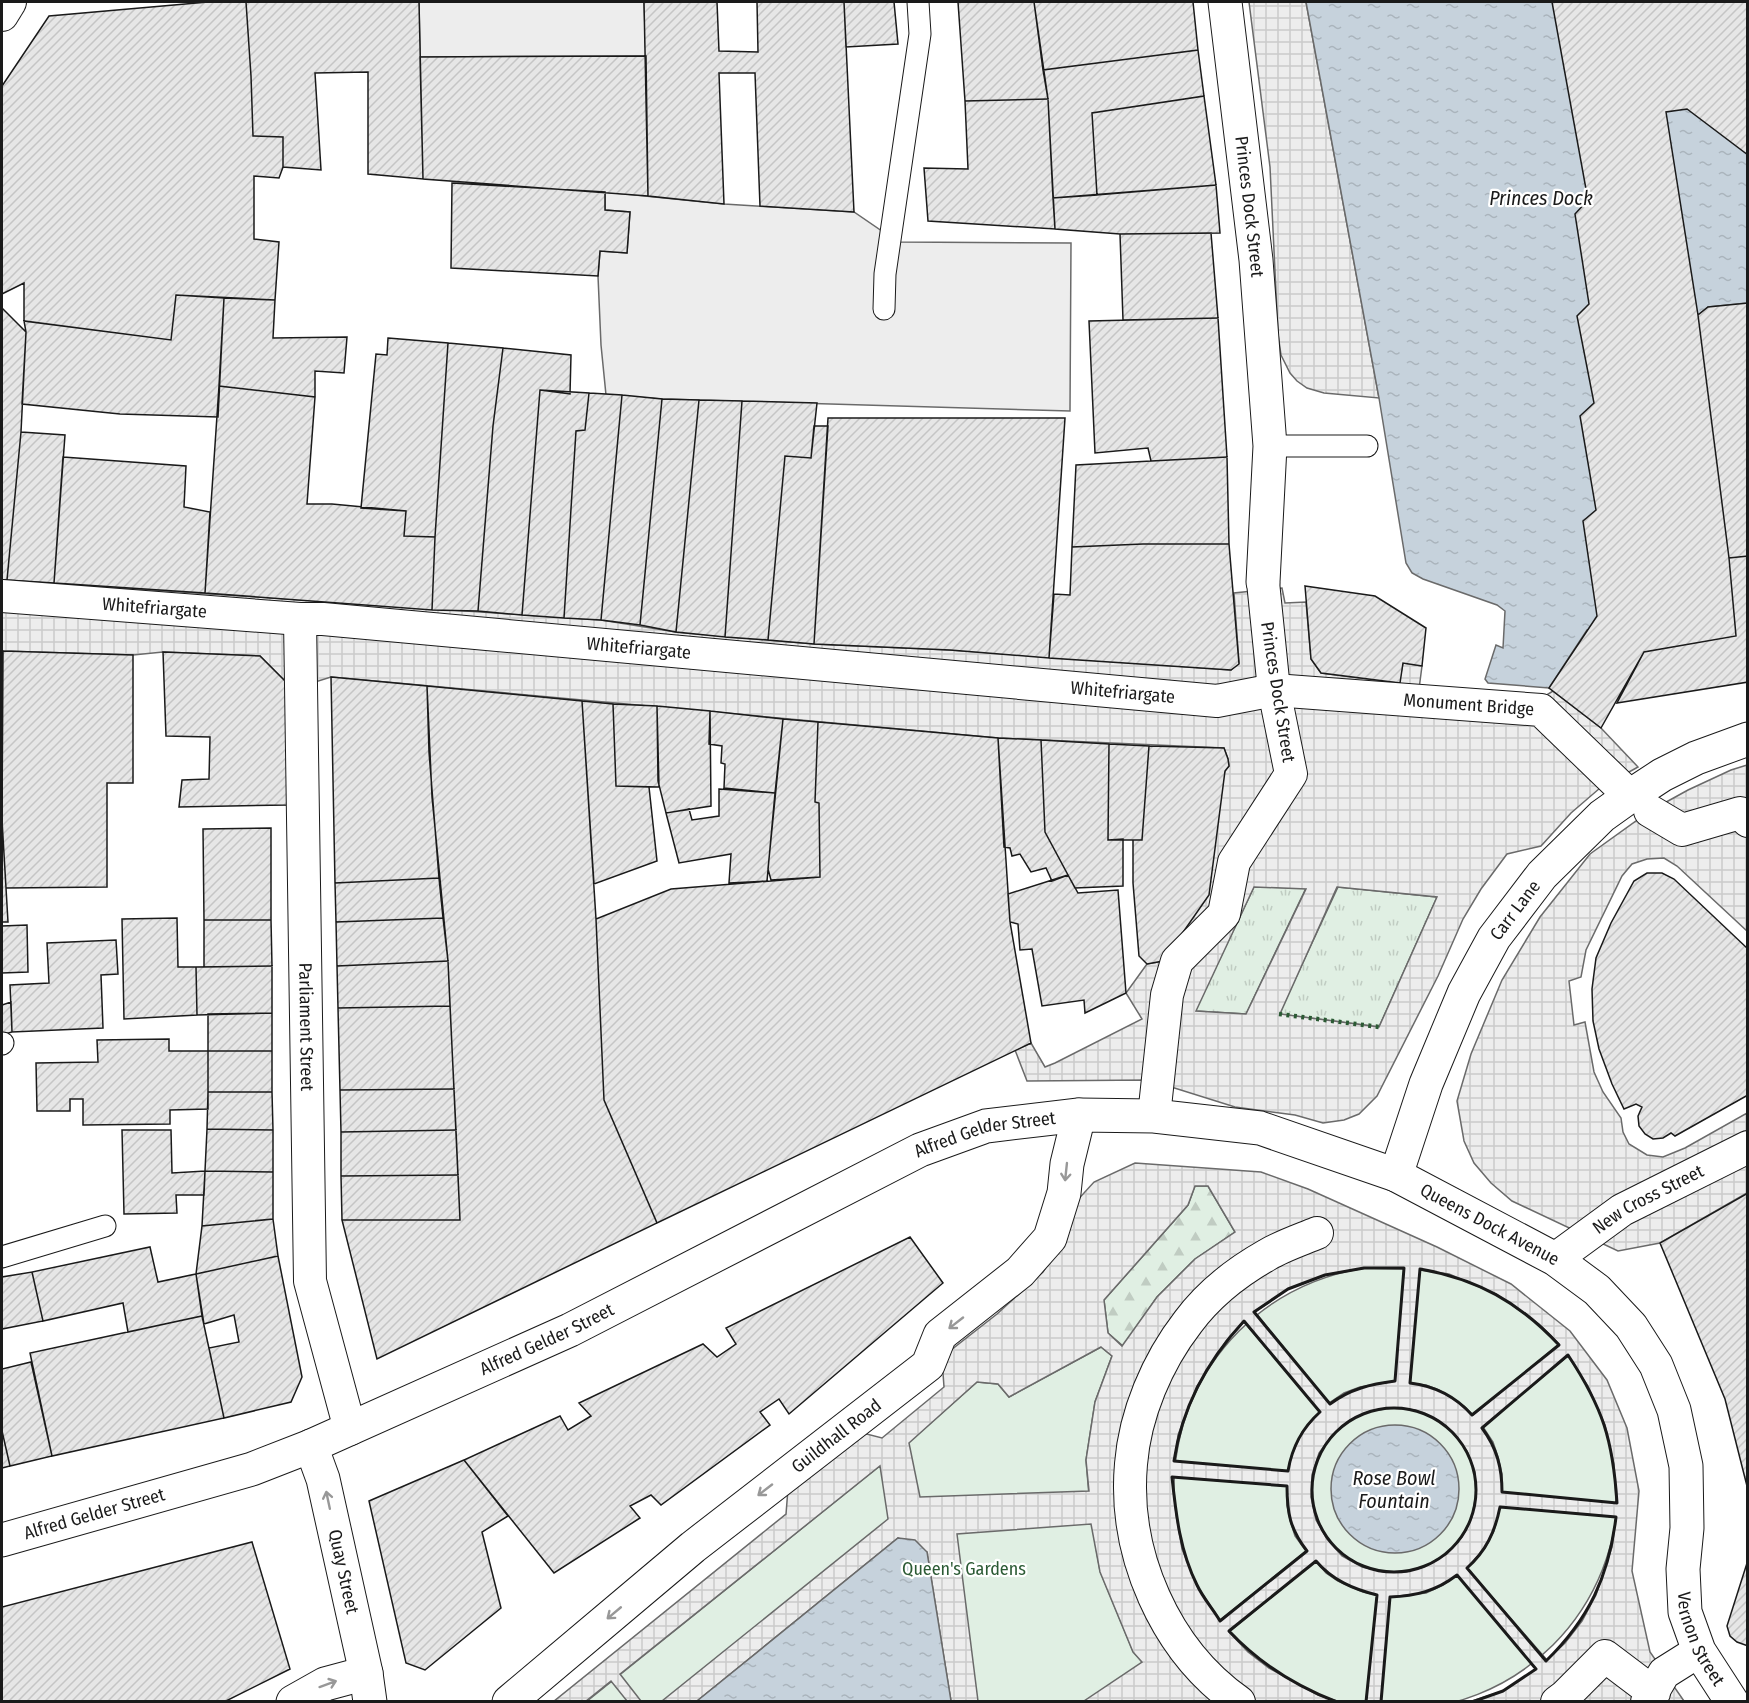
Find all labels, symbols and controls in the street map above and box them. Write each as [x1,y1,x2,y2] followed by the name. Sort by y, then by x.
[1230,135,1268,278] street label: Princes Dock Street
[1489,186,1593,210] water label: Princes Dock
[101,593,208,623] street label: Whitefriargate
[1256,620,1300,764] street label: Princes Dock Street
[586,632,692,664] street label: Whitefriargate
[1070,677,1176,708] street label: Whitefriargate
[1403,689,1535,720] street label: Monument Bridge
[1485,876,1545,945] street label: Carr Lane
[294,963,318,1091] street label: Parliament Street
[910,1107,1057,1162] street label: Alfred Gelder Street
[1588,1160,1707,1239] street label: New Cross Street
[1060,1162,1071,1182] one-way arrow
[1416,1179,1563,1270] street label: Queens Dock Avenue
[476,1298,618,1380] street label: Alfred Gelder Street
[948,1316,964,1329] one-way arrow
[787,1394,886,1478] street label: Guildhall Road
[1352,1466,1436,1513] water label: Rose Bowl Fountain
[21,1483,168,1544] street label: Alfred Gelder Street
[757,1484,773,1497] one-way arrow
[322,1491,333,1511] one-way arrow
[324,1527,364,1616] street label: Quay Street
[902,1558,1026,1580] park label: Queen's Gardens
[1673,1591,1730,1690] street label: Vernon Street
[606,1607,622,1620] one-way arrow
[319,1678,337,1689] one-way arrow

